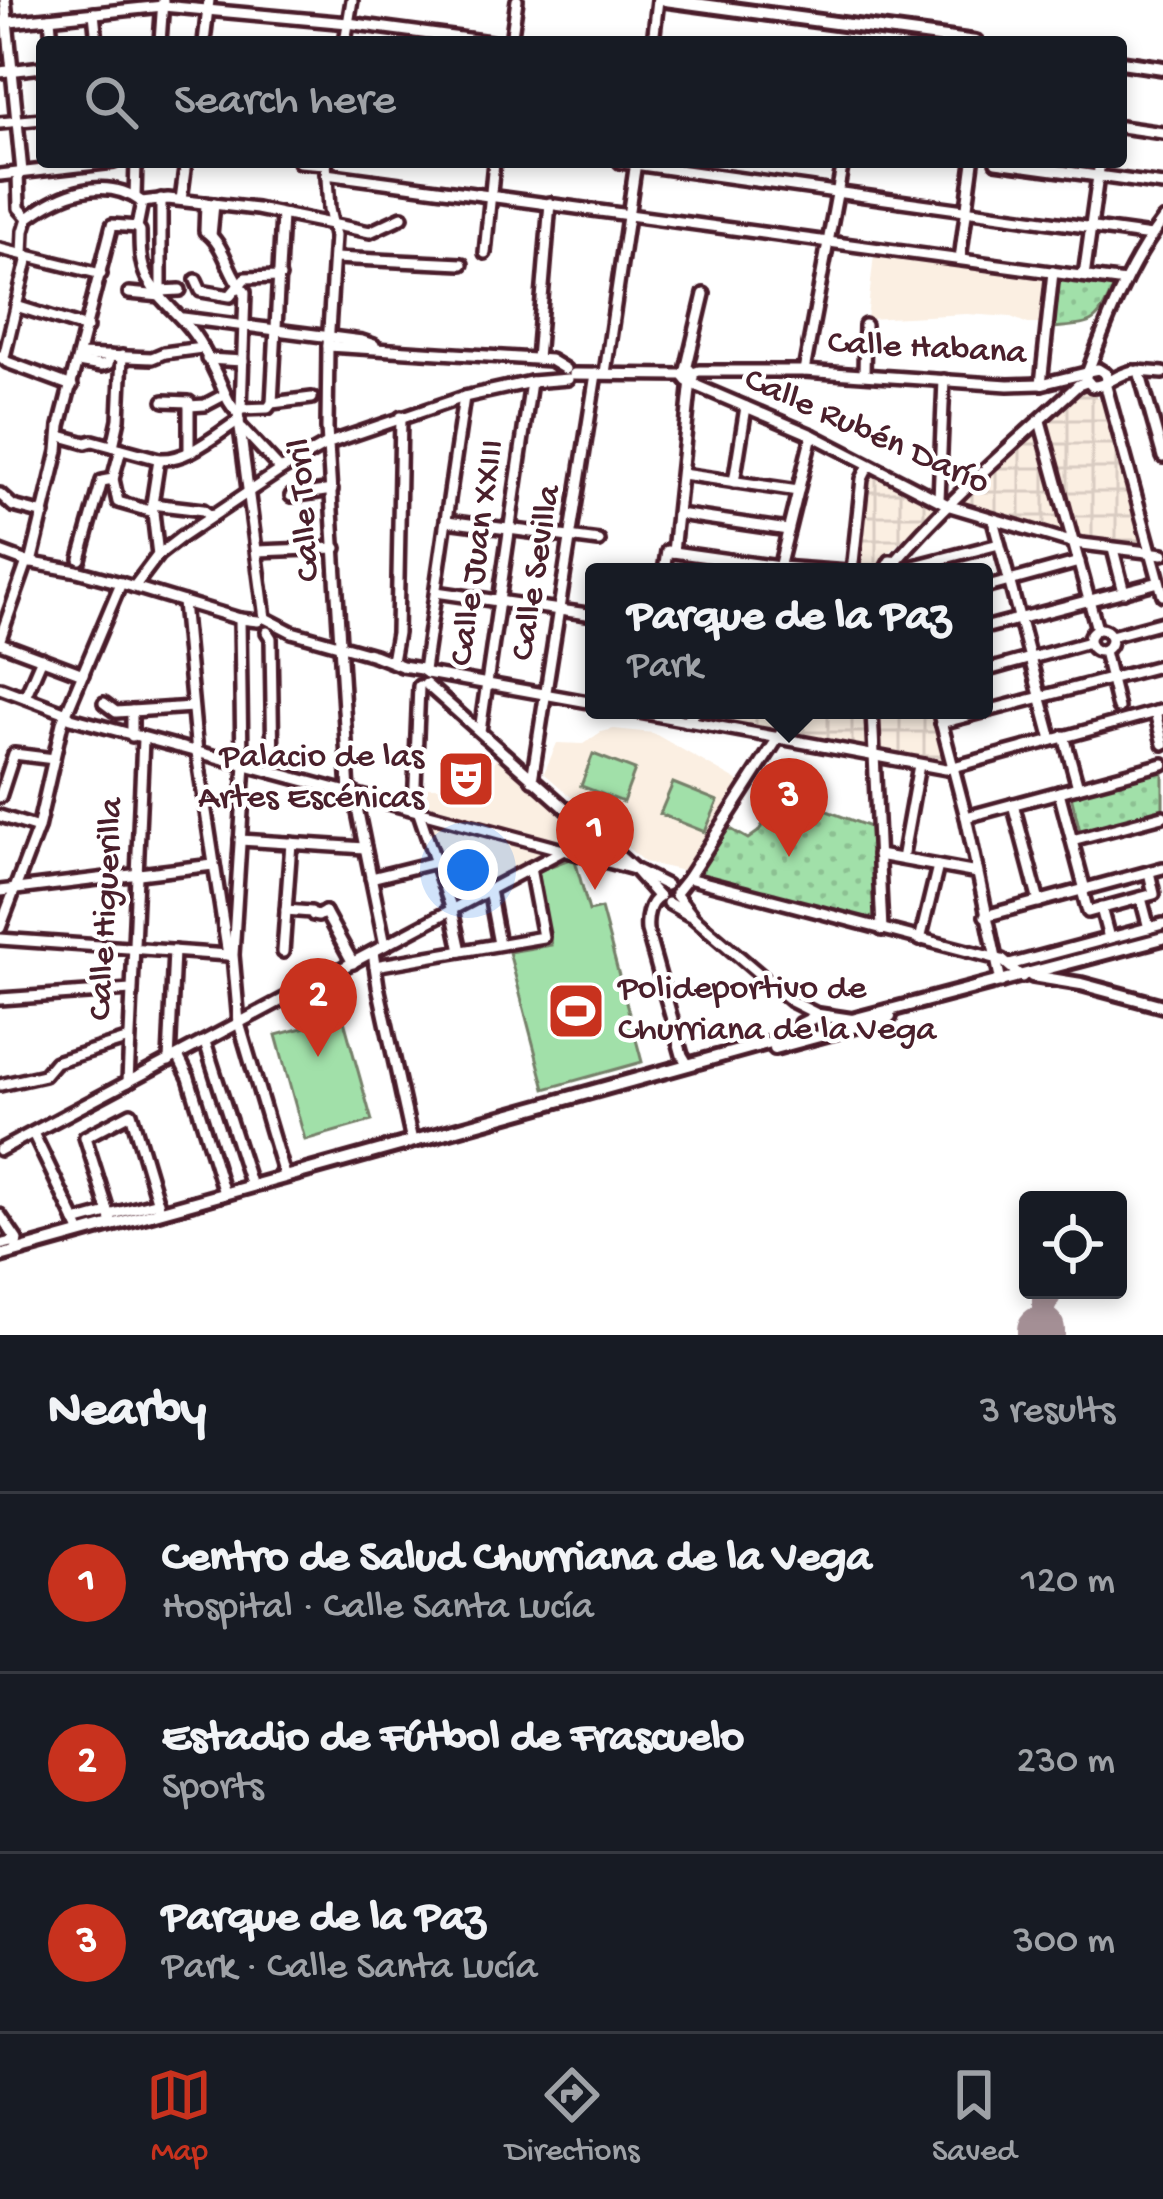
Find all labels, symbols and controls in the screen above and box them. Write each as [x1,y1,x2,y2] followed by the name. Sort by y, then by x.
[36,36,1127,168] search box
[78,69,144,135] icon: search
[174,76,396,129] text: Search here
[826,323,1029,377] street label: Calle Habana
[737,360,995,506] street label: Calle Rubén Darío
[280,437,332,583] street label: Calle Toril
[442,437,516,669] street label: Calle Juan XXIII
[503,481,573,664] street label: Calle Sevilla
[585,563,993,719] popup
[627,592,951,645] text: Parque de la Paz
[627,645,702,691] text: Park
[198,737,426,821] place label: Palacio de las Artes Escénicas
[435,748,497,810] theatre icon: Palacio de las Artes Escénicas
[750,758,828,857] pin: 3
[556,791,634,890] pin: 1
[81,795,135,1022] street label: Calle Higuerilla
[438,840,498,900] your location
[279,958,357,1057] pin: 2
[617,969,937,1053] place label: Polideportivo de Churriana de la Vega
[545,980,607,1042] sports icon: Polideportivo de Churriana de la Vega
[1019,1191,1127,1299] map controls
[1019,1191,1127,1299] button: locate
[48,1383,206,1443] text: Nearby
[980,1390,1115,1436] text: 3 results
[162,1533,871,1586] text: Centro de Salud Churriana de la Vega
[79,1560,95,1606] text: 1
[1021,1560,1115,1606] text: 120 m
[162,1586,594,1632] text: Hospital · Calle Santa Lucía
[162,1713,744,1766] text: Estadio de Fútbol de Frascuelo
[77,1740,97,1786] text: 2
[1017,1740,1115,1786] text: 230 m
[162,1766,264,1812] text: Sports
[162,1893,485,1946] text: Parque de la Paz
[77,1920,97,1966] text: 3
[1014,1920,1115,1966] text: 300 m
[162,1946,537,1992] text: Park · Calle Santa Lucía
[146,2062,212,2172] tab: Map
[505,2062,639,2172] tab: Directions
[932,2062,1017,2172] tab: Saved

